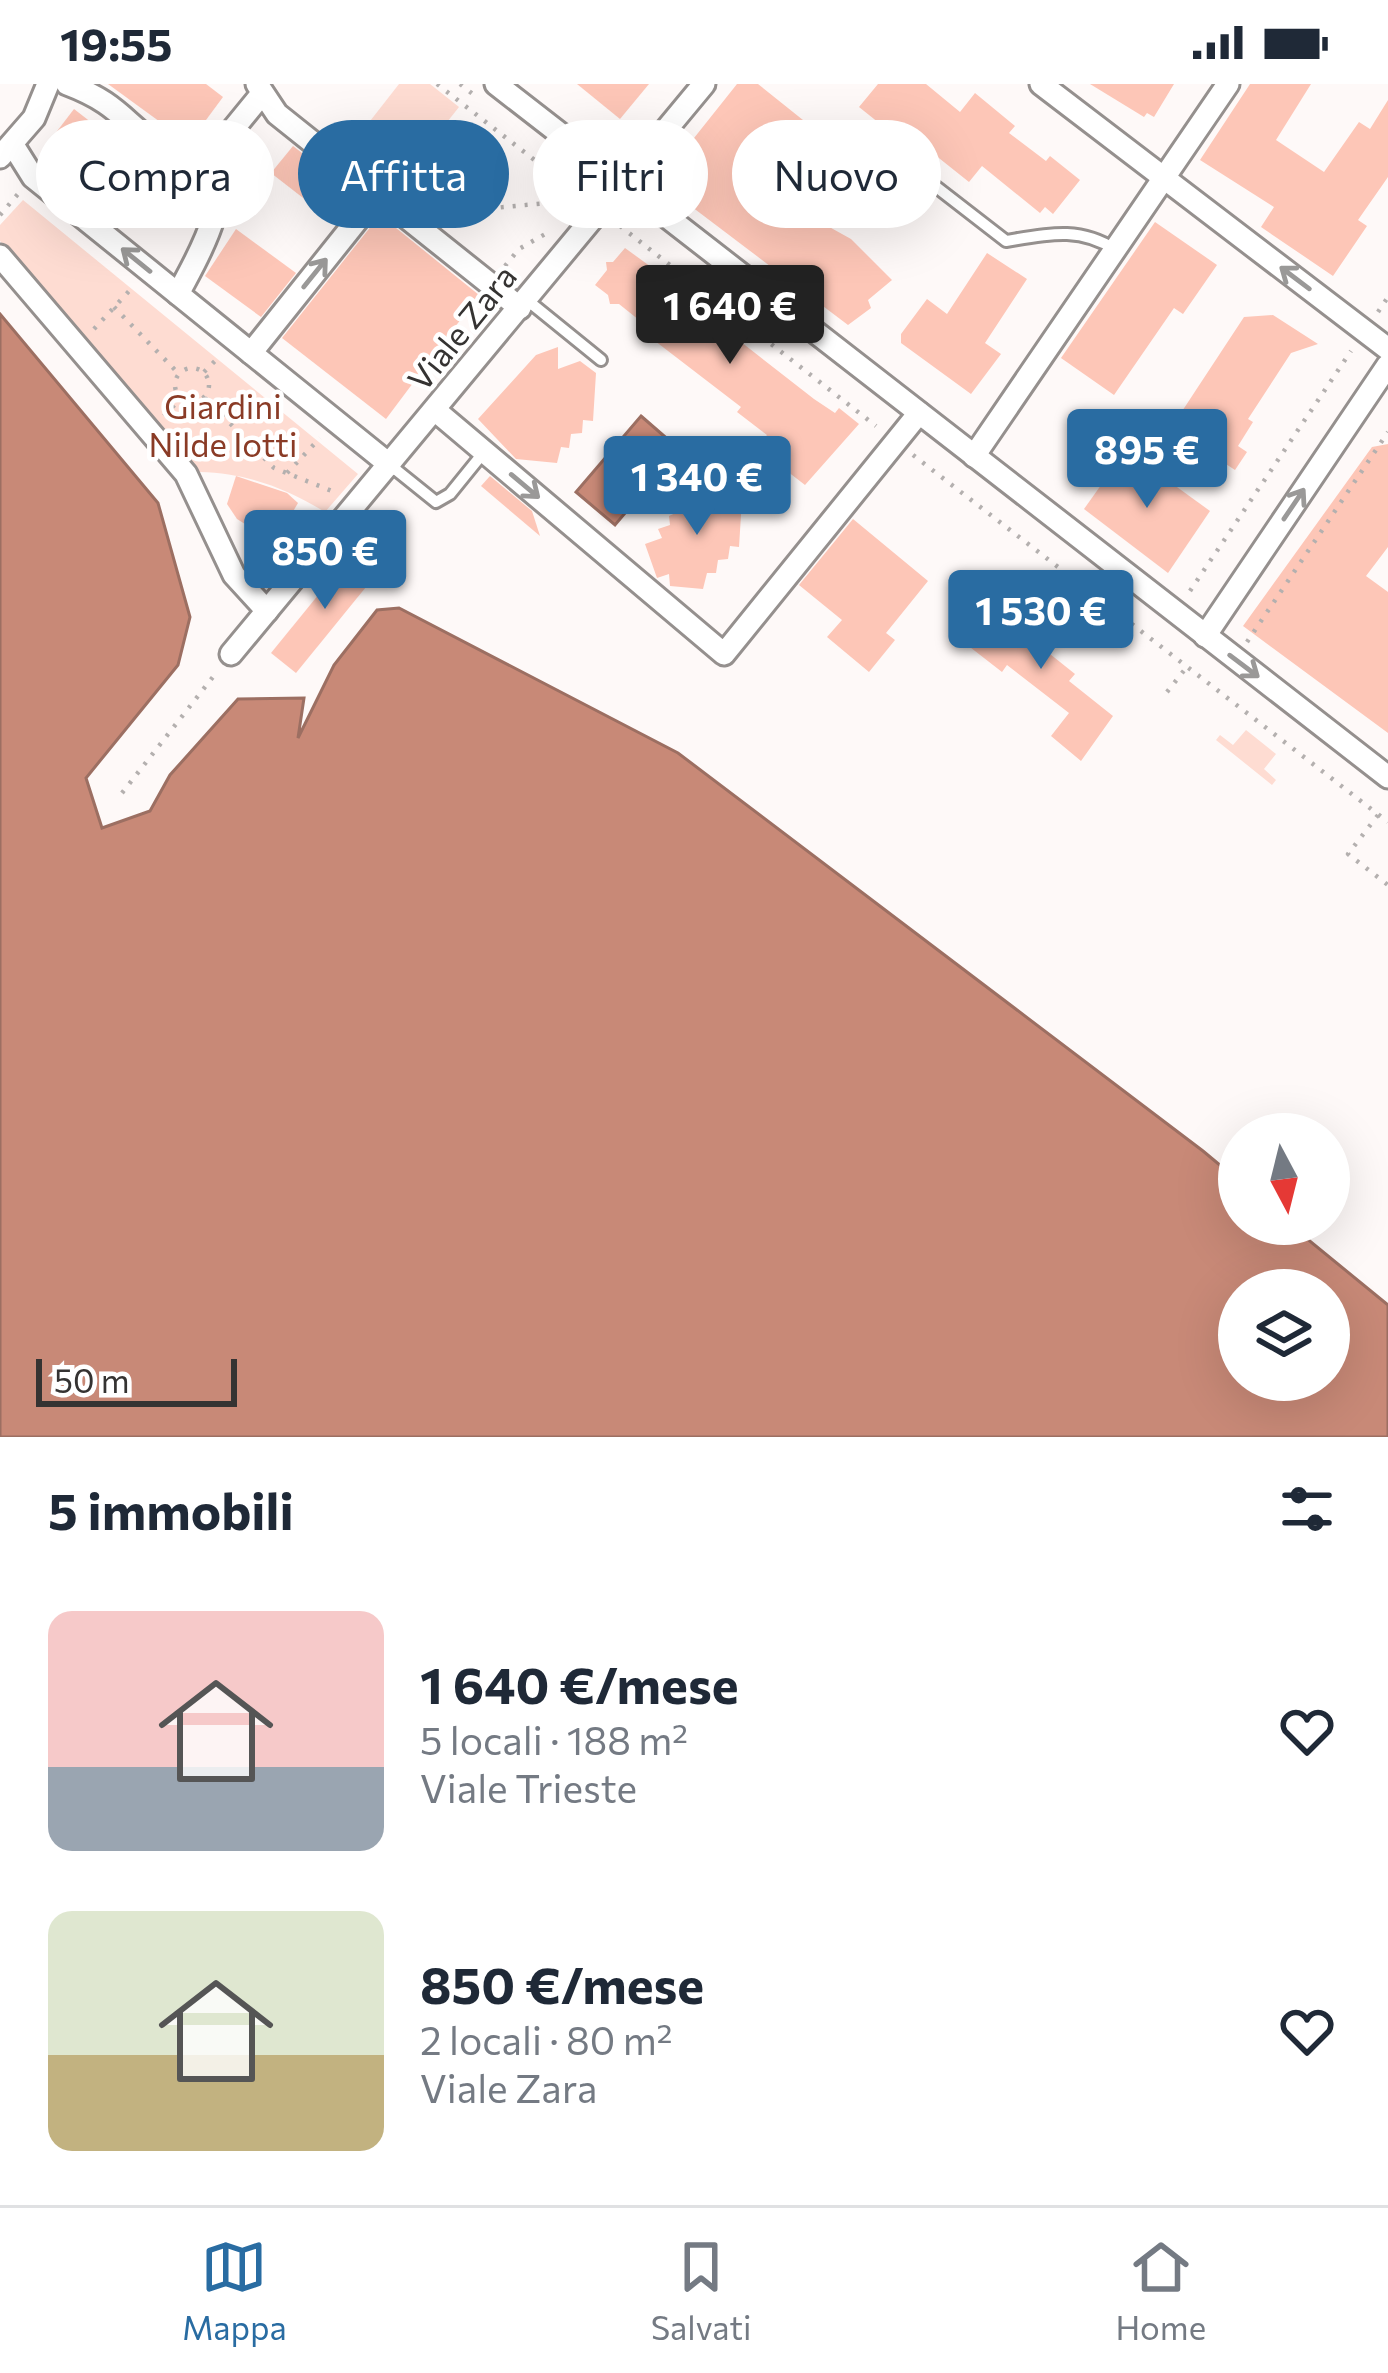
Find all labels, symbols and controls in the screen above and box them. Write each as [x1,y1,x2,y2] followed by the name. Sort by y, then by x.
[60,15,173,70] text: 19:55
[36,120,274,228] chip: Compra
[298,120,509,228] chip: Affitta
[533,120,708,228] chip: Filtri
[732,120,941,228] chip: Nuovo
[120,247,152,273] one-way arrow
[398,256,524,398] street label: Viale Zara
[301,258,327,290] one-way arrow
[619,265,841,367] pin: 1 640 €
[1279,266,1312,292] one-way arrow
[663,280,797,328] text: 1 640 €
[149,385,297,464] park label: Giardini Nilde Iotti
[1063,409,1231,511] pin: 895 €
[1094,424,1200,472] text: 895 €
[586,436,808,538] pin: 1 340 €
[631,451,763,499] text: 1 340 €
[509,472,540,499] one-way arrow
[1281,488,1306,522] one-way arrow
[241,510,409,612] pin: 850 €
[271,525,379,573] text: 850 €
[930,570,1152,672] pin: 1 530 €
[975,585,1107,633] text: 1 530 €
[1227,652,1259,678] one-way arrow
[1218,1113,1350,1245] north arrow
[1218,1113,1350,1401] map controls
[1218,1269,1350,1401] button: layers
[36,1353,237,1406] scale bar
[54,1359,130,1400] text: 50 m
[1274,1476,1340,1542] icon: filters
[48,1478,294,1541] text: 5 immobili
[420,1652,739,1715] text: 1 640 €/mese
[144,1659,288,1803] icon: home
[1274,1698,1340,1764] icon: heart
[420,1715,688,1763] text: 5 locali · 188 m²
[420,1763,637,1811] text: Viale Trieste
[420,1952,704,2015] text: 850 €/mese
[144,1959,288,2103] icon: home
[1274,1998,1340,2064] icon: heart
[420,2015,672,2063] text: 2 locali · 80 m²
[420,2063,597,2111] text: Viale Zara
[182,2234,287,2347] tab: Mappa
[651,2234,752,2347] tab: Salvati
[1115,2234,1206,2347] tab: Home

